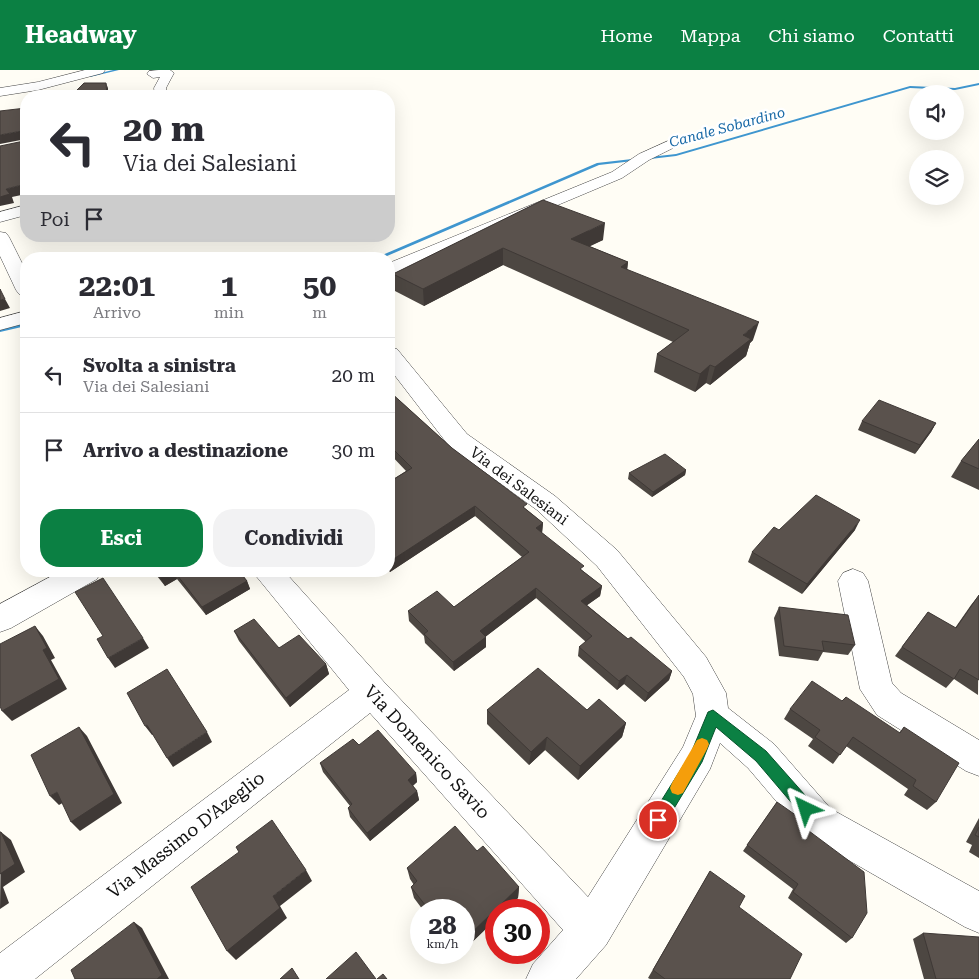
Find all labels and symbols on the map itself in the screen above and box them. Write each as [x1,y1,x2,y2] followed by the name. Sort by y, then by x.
[667,104,787,150] water label: Canale Sobardino
[466,443,572,529] street label: Via dei Salesiani
[360,681,495,823] street label: Via Domenico Savio
[103,767,268,902] street label: Via Massimo D'Azeglio
[779,782,831,834] position arrow
[637,799,679,841] pin
[485,899,550,964] speed limit sign: 30

